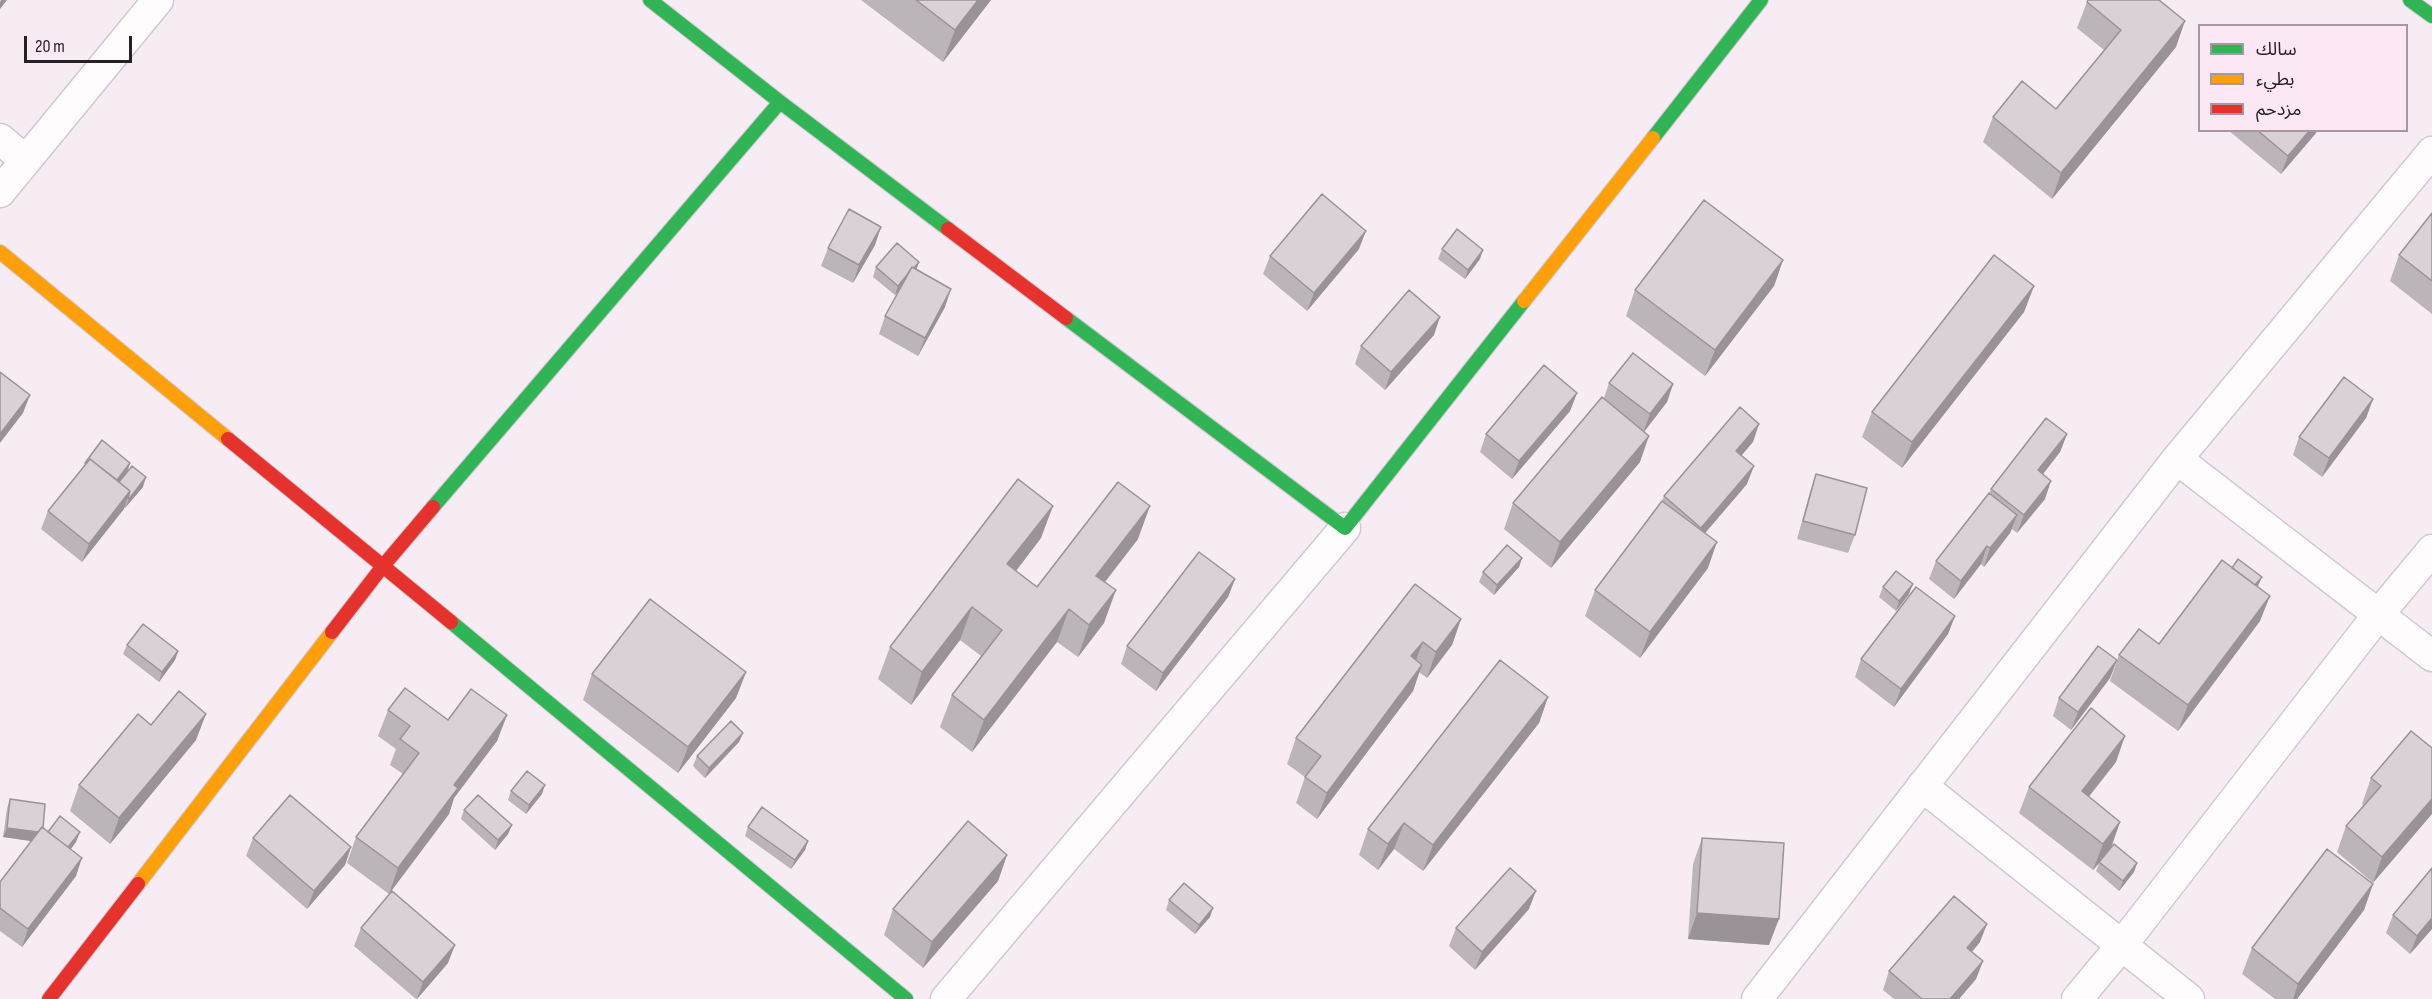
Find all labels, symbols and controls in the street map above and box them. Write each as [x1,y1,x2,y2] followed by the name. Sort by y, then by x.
[27,24,135,62] scale bar
[2198,24,2408,132] legend
[35,36,65,57] text: 20 m
[2256,39,2297,60] text: سالك
[2256,69,2294,90] text: بطيء
[2256,99,2301,120] text: مزدحم

